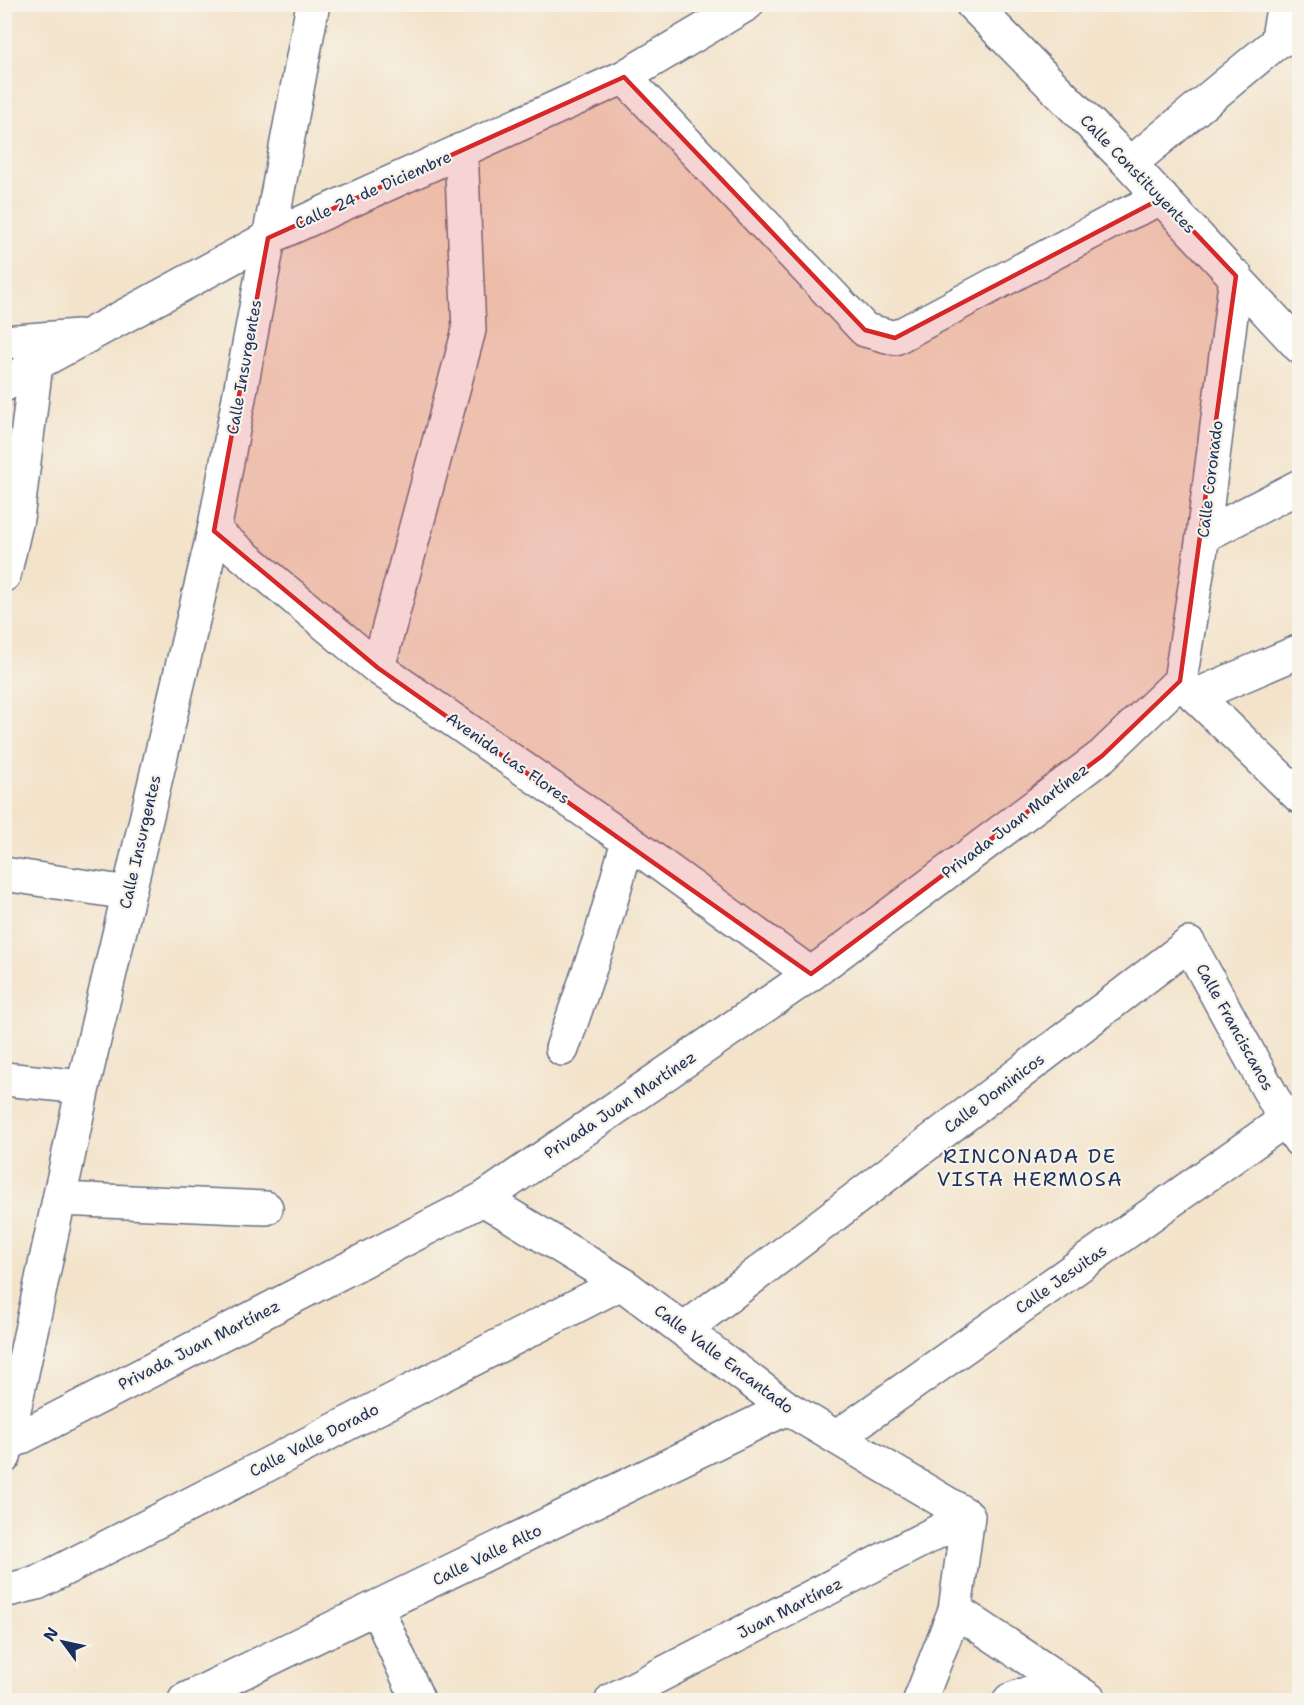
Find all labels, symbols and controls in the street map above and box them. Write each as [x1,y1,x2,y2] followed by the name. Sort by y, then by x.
[1076,110,1200,238] street label: Calle Constituyentes
[291,146,455,234] street label: Calle 24 de Diciembre
[222,298,266,436] street label: Calle Insurgentes
[1192,419,1228,539] street label: Calle Coronado
[442,707,574,809] street label: Avenida Las Flores
[937,759,1093,883] street label: Privada Juan Martínez
[114,773,166,911] street label: Calle Insurgentes
[1191,960,1279,1094] street label: Calle Franciscanos
[540,1046,700,1164] street label: Privada Juan Martínez
[940,1048,1049,1138] street label: Calle Dominicos
[937,1143,1123,1192] district label: RINCONADA DE VISTA HERMOSA
[1011,1240,1111,1318] street label: Calle Jesuitas
[114,1295,284,1395] street label: Privada Juan Martínez
[650,1300,798,1418] street label: Calle Valle Encantado
[246,1398,382,1482] street label: Calle Valle Dorado
[429,1519,545,1591] street label: Calle Valle Alto
[734,1573,846,1643] street label: Juan Martínez
[33,1612,93,1672] north arrow
[39,1623,63,1645] text: N

